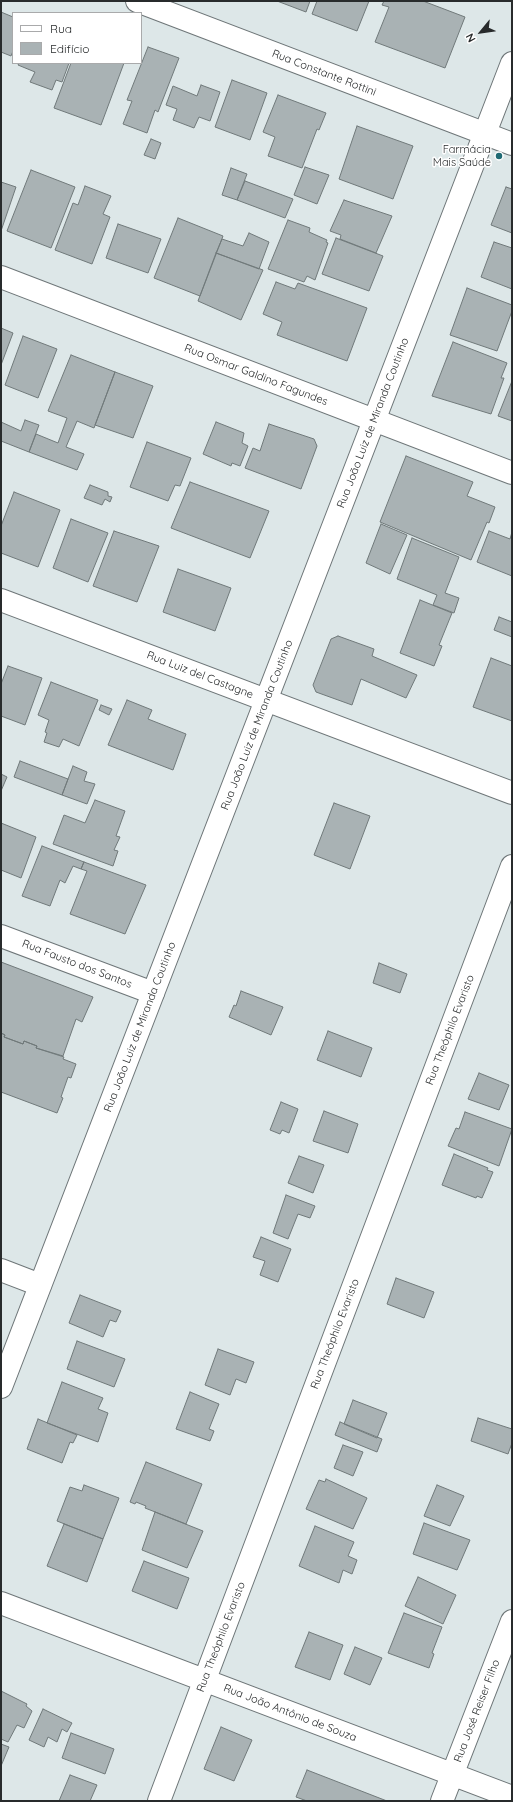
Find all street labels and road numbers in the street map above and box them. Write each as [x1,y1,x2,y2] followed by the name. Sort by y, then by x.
[270,47,378,99] street label: Rua Constante Rottini
[334,336,412,510] street label: Rua João Luiz de Miranda Coutinho
[182,341,330,409] street label: Rua Osmar Galdino Fagundes
[218,638,296,812] street label: Rua João Luiz de Miranda Coutinho
[145,649,255,701] street label: Rua Luiz del Castagne
[20,937,134,991] street label: Rua Fausto dos Santos
[101,940,179,1114] street label: Rua João Luiz de Miranda Coutinho
[423,973,477,1087] street label: Rua Theóphilo Evaristo
[308,1277,362,1391] street label: Rua Theóphilo Evaristo
[194,1580,248,1694] street label: Rua Theóphilo Evaristo
[451,1658,503,1764] street label: Rua José Reiser Filho
[222,1681,358,1745] street label: Rua João Antônio de Souza

